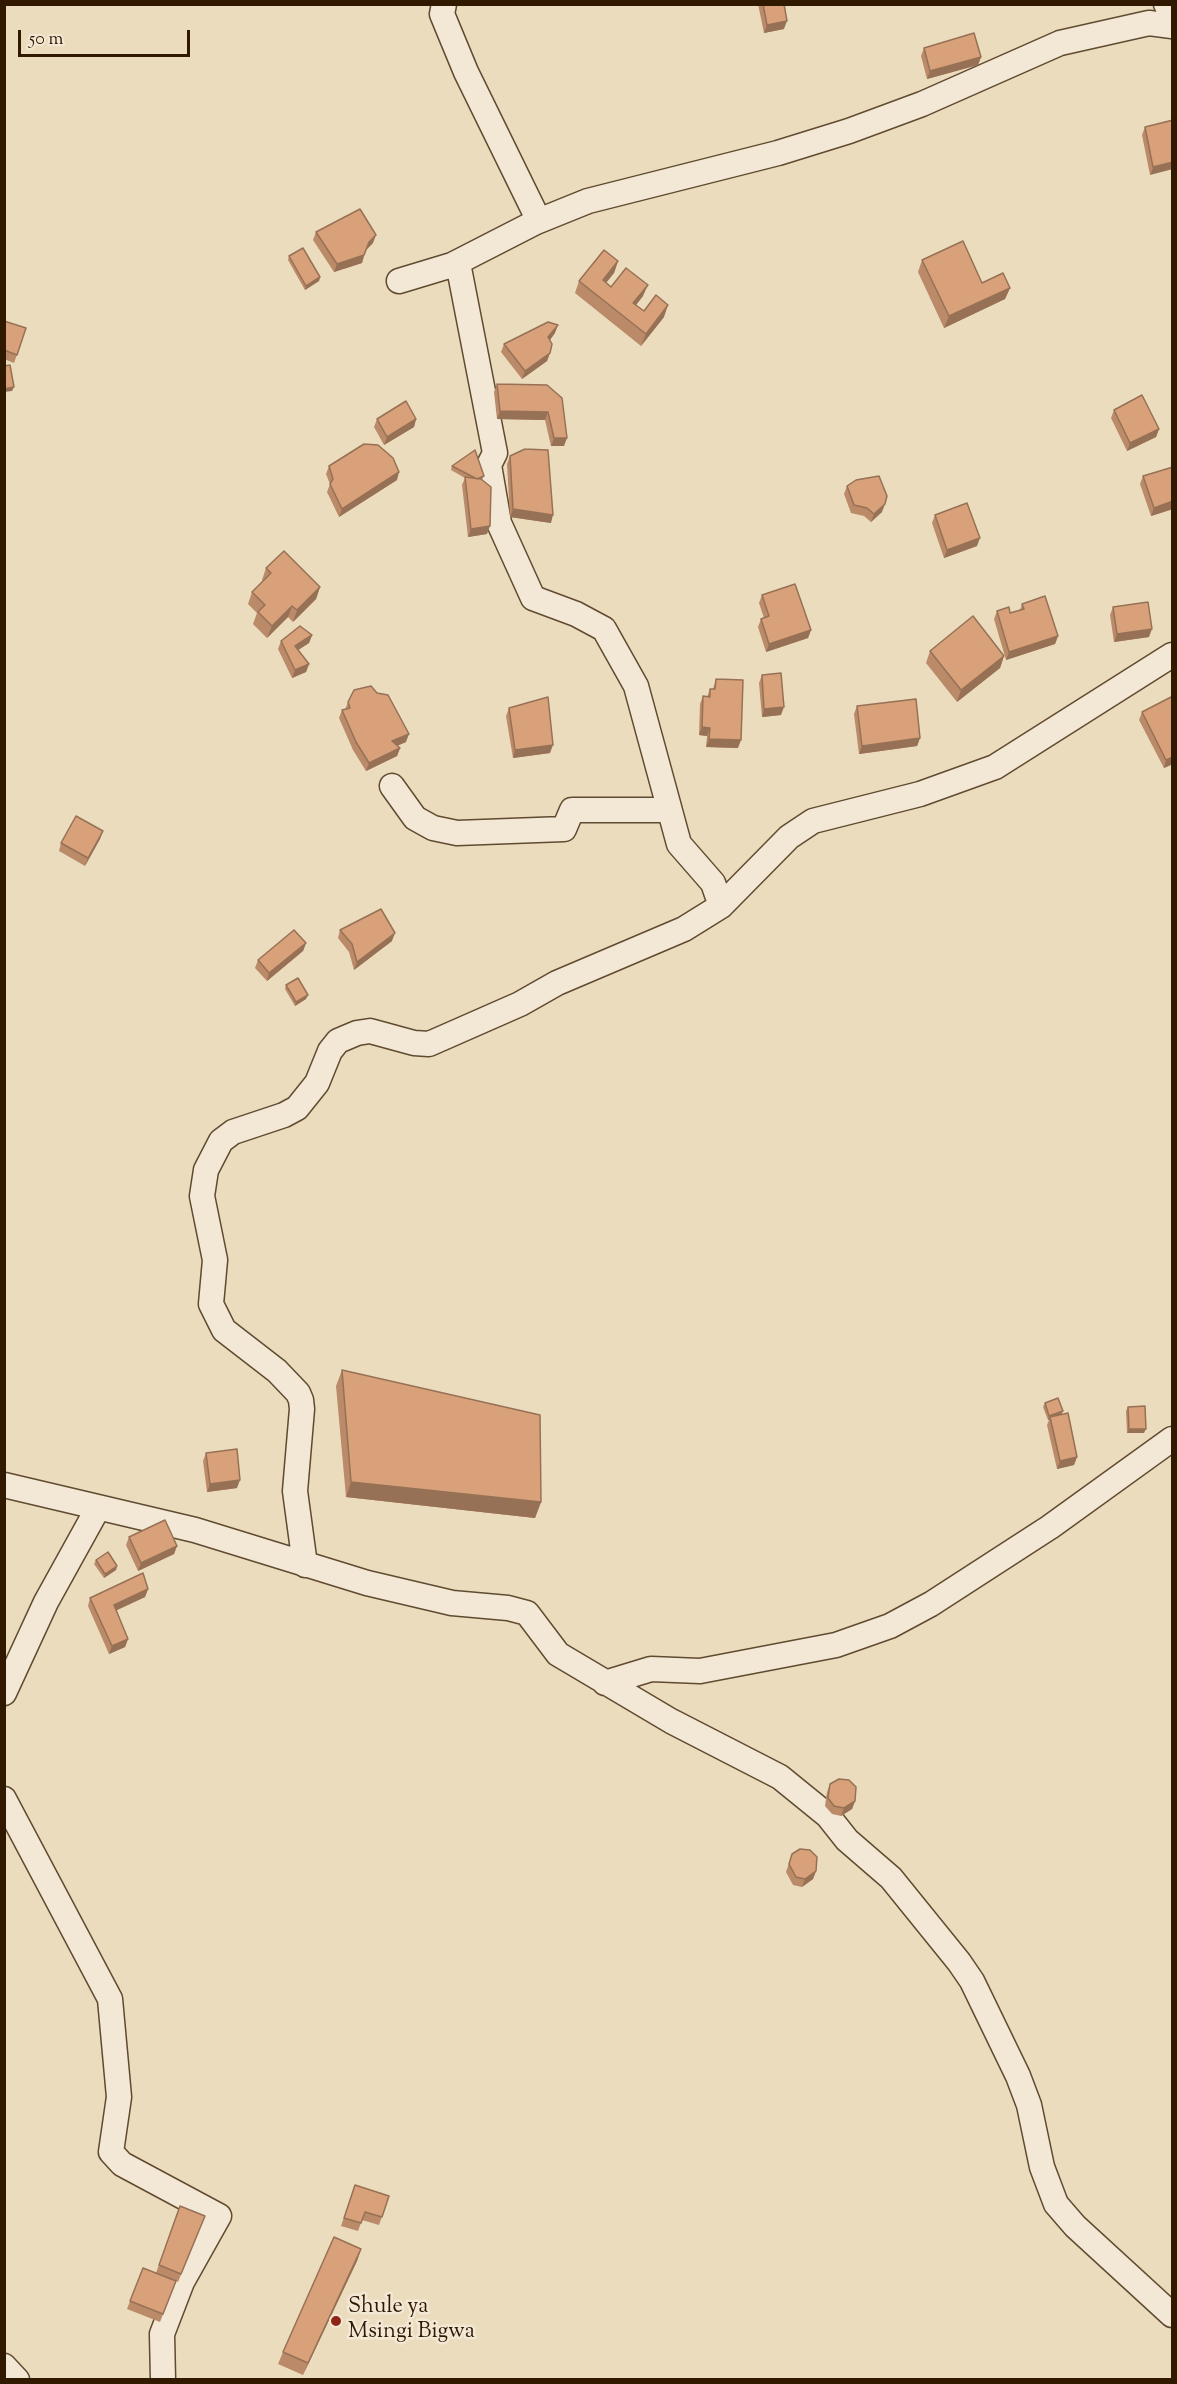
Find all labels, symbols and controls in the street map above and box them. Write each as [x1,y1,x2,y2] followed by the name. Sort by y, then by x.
[21,18,194,56] scale bar
[29,27,63,53] text: 50 m
[348,2295,475,2346] place label: Shule ya Msingi Bigwa
[329,2314,343,2328] marker: Shule ya Msingi Bigwa

